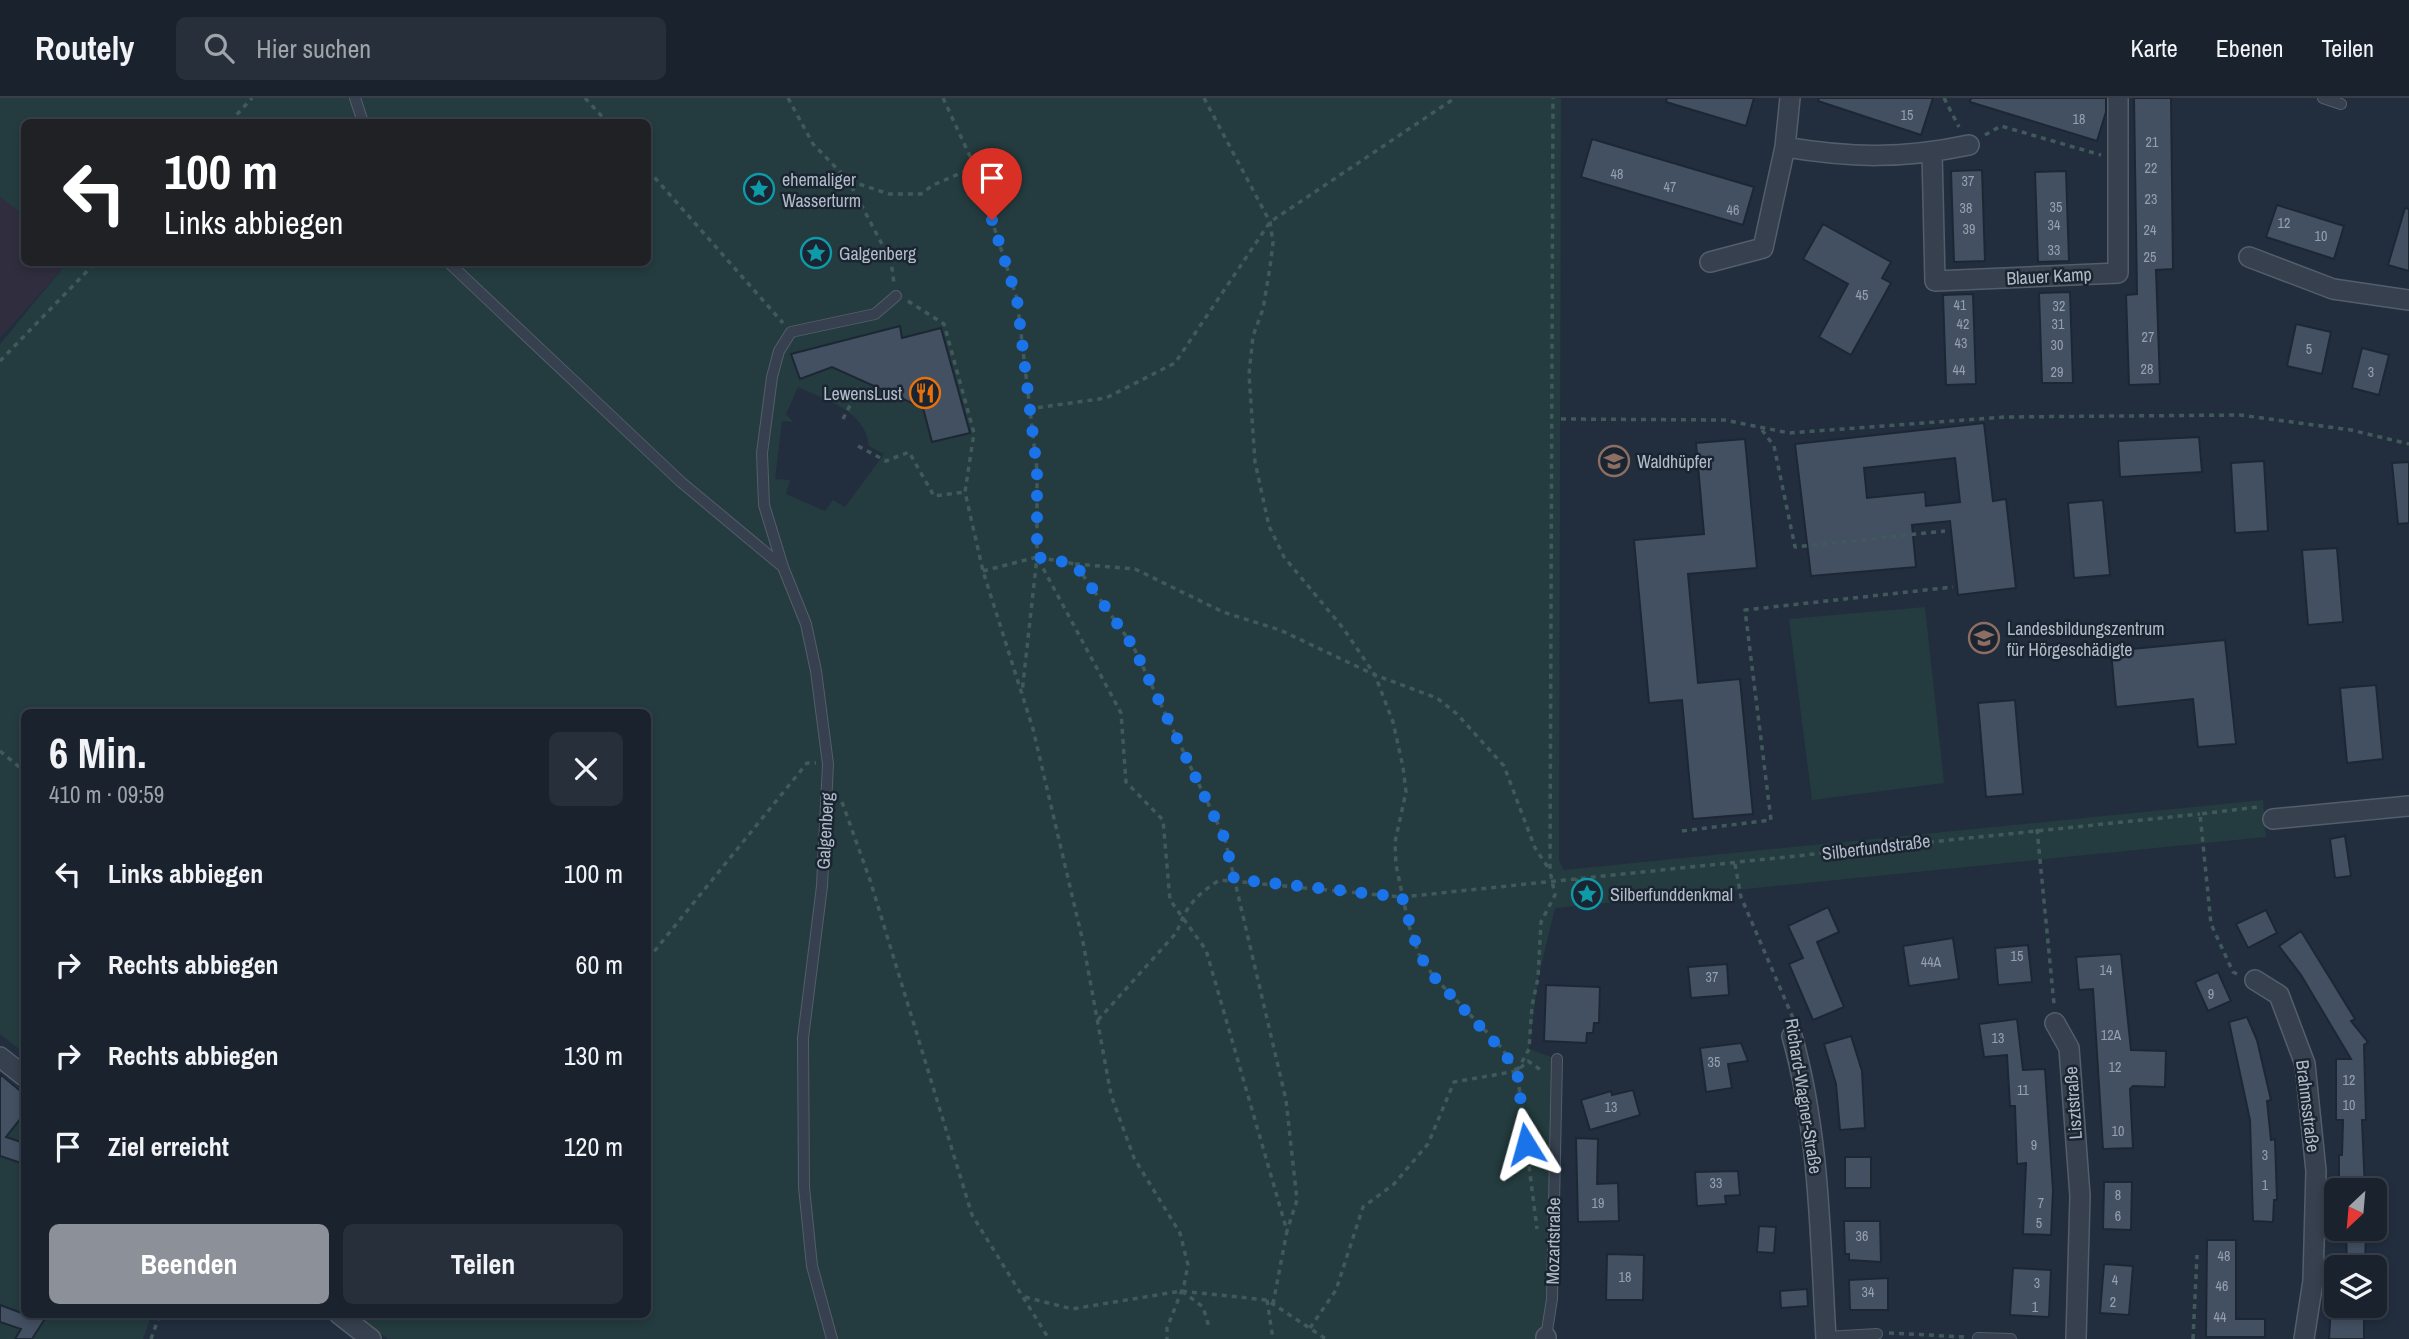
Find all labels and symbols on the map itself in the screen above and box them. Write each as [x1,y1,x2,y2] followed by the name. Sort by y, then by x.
[1901,106,1913,124] house number: 15
[2073,110,2085,128] house number: 18
[2146,133,2159,151] house number: 21
[962,148,1022,220] pin
[2145,159,2157,177] house number: 22
[1611,165,1623,183] house number: 48
[782,167,861,213] place label: ehemaliger Wasserturm
[742,172,776,206] place icon: ehemaliger Wasserturm
[1962,172,1974,190] house number: 37
[1664,178,1676,196] house number: 47
[2145,190,2157,208] house number: 23
[2050,198,2062,216] house number: 35
[1960,199,1972,217] house number: 38
[1727,201,1739,219] house number: 46
[2278,214,2290,232] house number: 12
[2048,216,2061,234] house number: 34
[1963,220,1975,238] house number: 39
[2144,221,2157,239] house number: 24
[2315,227,2327,245] house number: 10
[799,236,833,270] place icon: Galgenberg
[839,241,917,266] place label: Galgenberg
[2048,241,2060,259] house number: 33
[2144,248,2156,266] house number: 25
[2006,261,2092,291] street label: Blauer Kamp
[1856,286,1868,304] house number: 45
[1954,296,1967,314] house number: 41
[2053,297,2065,315] house number: 32
[1957,315,1969,333] house number: 42
[2052,315,2065,333] house number: 31
[2142,328,2154,346] house number: 27
[1955,334,1967,352] house number: 43
[2051,336,2063,354] house number: 30
[2306,340,2312,358] house number: 5
[2141,360,2153,378] house number: 28
[1953,361,1966,379] house number: 44
[2051,363,2063,381] house number: 29
[2368,363,2374,381] house number: 3
[908,376,942,410] restaurant icon: LewensLust
[823,381,902,406] place label: LewensLust
[1597,444,1631,478] school or university icon: Waldhüpfer
[1637,449,1712,474] place label: Waldhüpfer
[2007,616,2165,662] place label: Landesbildungszentrum für Hörgeschädigte
[1967,621,2001,655] school or university icon: Landesbildungszentrum für Hörgeschädigte
[810,791,840,870] street label: Galgenberg
[1820,828,1932,866] street label: Silberfundstraße
[1570,877,1604,911] place icon: Silberfunddenkmal
[1610,882,1733,907] place label: Silberfunddenkmal
[2011,947,2023,965] house number: 15
[1921,953,1942,971] house number: 44A
[2100,961,2113,979] house number: 14
[1706,968,1718,986] house number: 37
[2208,985,2214,1003] house number: 9
[1779,1017,1829,1175] street label: Richard-Wagner-Straße
[2101,1026,2122,1044] house number: 12A
[1992,1029,2004,1047] house number: 13
[1708,1053,1720,1071] house number: 35
[2109,1058,2121,1076] house number: 12
[2290,1058,2326,1154] street label: Brahmsstraße
[2058,1066,2088,1140] street label: Lisztstraße
[2343,1071,2355,1089] house number: 12
[2017,1081,2030,1099] house number: 11
[2343,1096,2355,1114] house number: 10
[1605,1098,1617,1116] house number: 13
[1489,1107,1563,1181] position arrow
[2112,1122,2124,1140] house number: 10
[2031,1136,2037,1154] house number: 9
[2262,1146,2268,1164] house number: 3
[1710,1174,1722,1192] house number: 33
[2262,1176,2269,1194] house number: 1
[2324,1178,2387,1241] north arrow
[2115,1186,2121,1204] house number: 8
[1592,1194,1604,1212] house number: 19
[2038,1194,2044,1212] house number: 7
[1540,1197,1566,1285] street label: Mozartstraße
[2115,1207,2121,1225] house number: 6
[2036,1214,2042,1232] house number: 5
[1856,1227,1868,1245] house number: 36
[2218,1247,2230,1265] house number: 48
[1619,1268,1631,1286] house number: 18
[2112,1271,2119,1289] house number: 4
[2034,1274,2040,1292] house number: 3
[2216,1277,2228,1295] house number: 46
[1862,1283,1875,1301] house number: 34
[2110,1293,2116,1311] house number: 2
[2032,1298,2039,1316] house number: 1
[2214,1308,2227,1326] house number: 44

